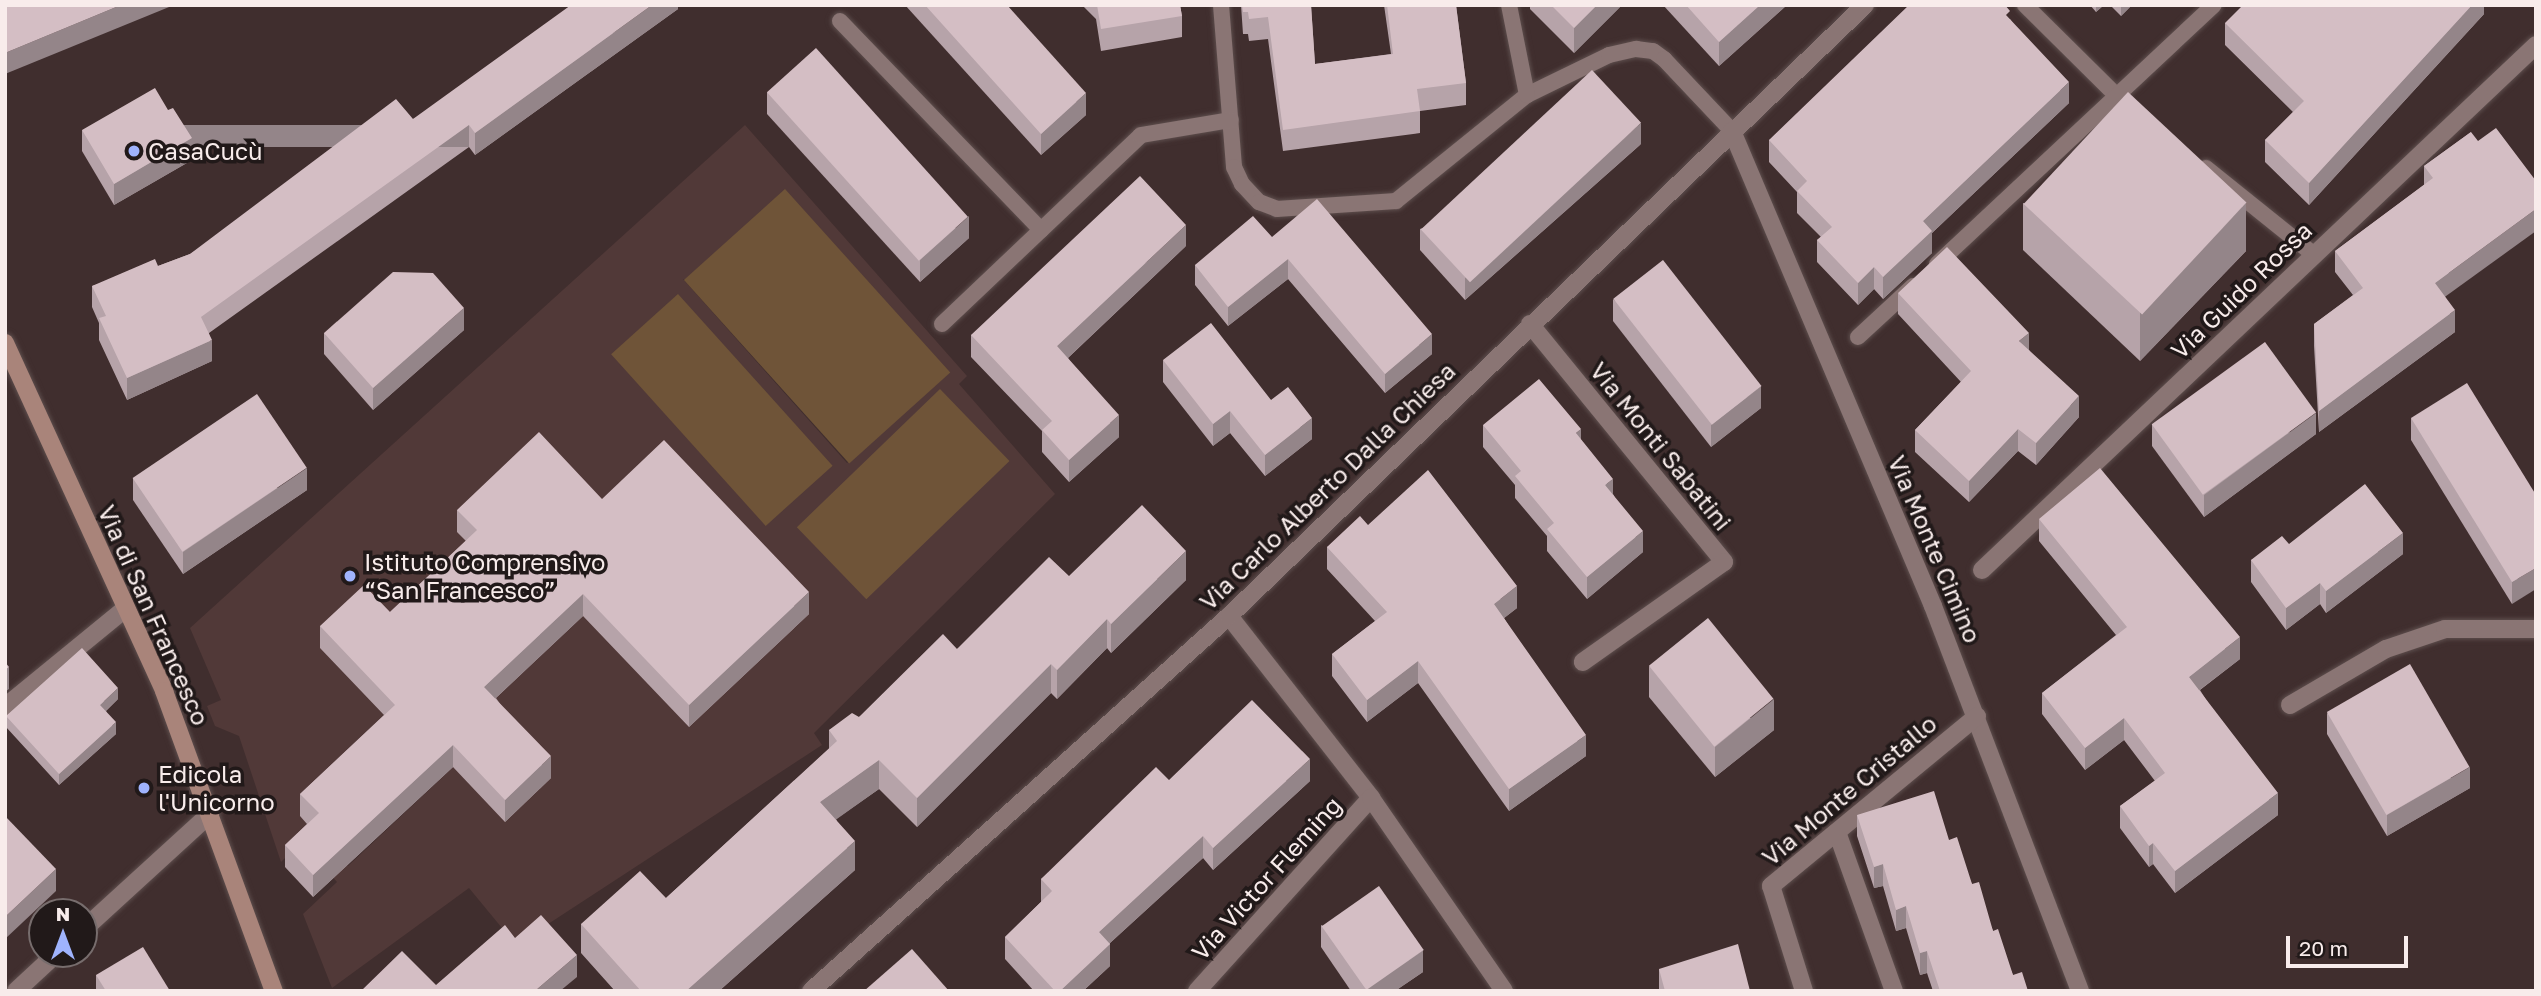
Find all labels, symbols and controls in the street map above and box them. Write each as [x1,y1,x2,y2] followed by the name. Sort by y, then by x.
[148,137,263,165] place label: CasaCucù
[126,143,142,159] marker: CasaCucù
[2165,216,2317,364] street label: Via Guido Rossa
[1193,356,1461,616] street label: Via Carlo Alberto Dalla Chiesa
[1584,356,1738,536] street label: Via Monti Sabatini
[1883,451,1987,647] street label: Via Monte Cimino
[92,500,216,730] street label: Via di San Francesco
[364,548,605,604] place label: Istituto Comprensivo “San Francesco”
[342,568,358,584] marker: Istituto Comprensivo “San Francesco”
[1756,709,1942,871] street label: Via Monte Cristallo
[158,760,275,816] place label: Edicola l'Unicorno
[136,780,152,796] marker: Edicola l'Unicorno
[1185,790,1347,966] street label: Via Victor Fleming
[28,898,98,968] north arrow
[56,902,70,925] text: N
[2289,922,2412,966] scale bar
[2299,935,2348,961] text: 20 m

